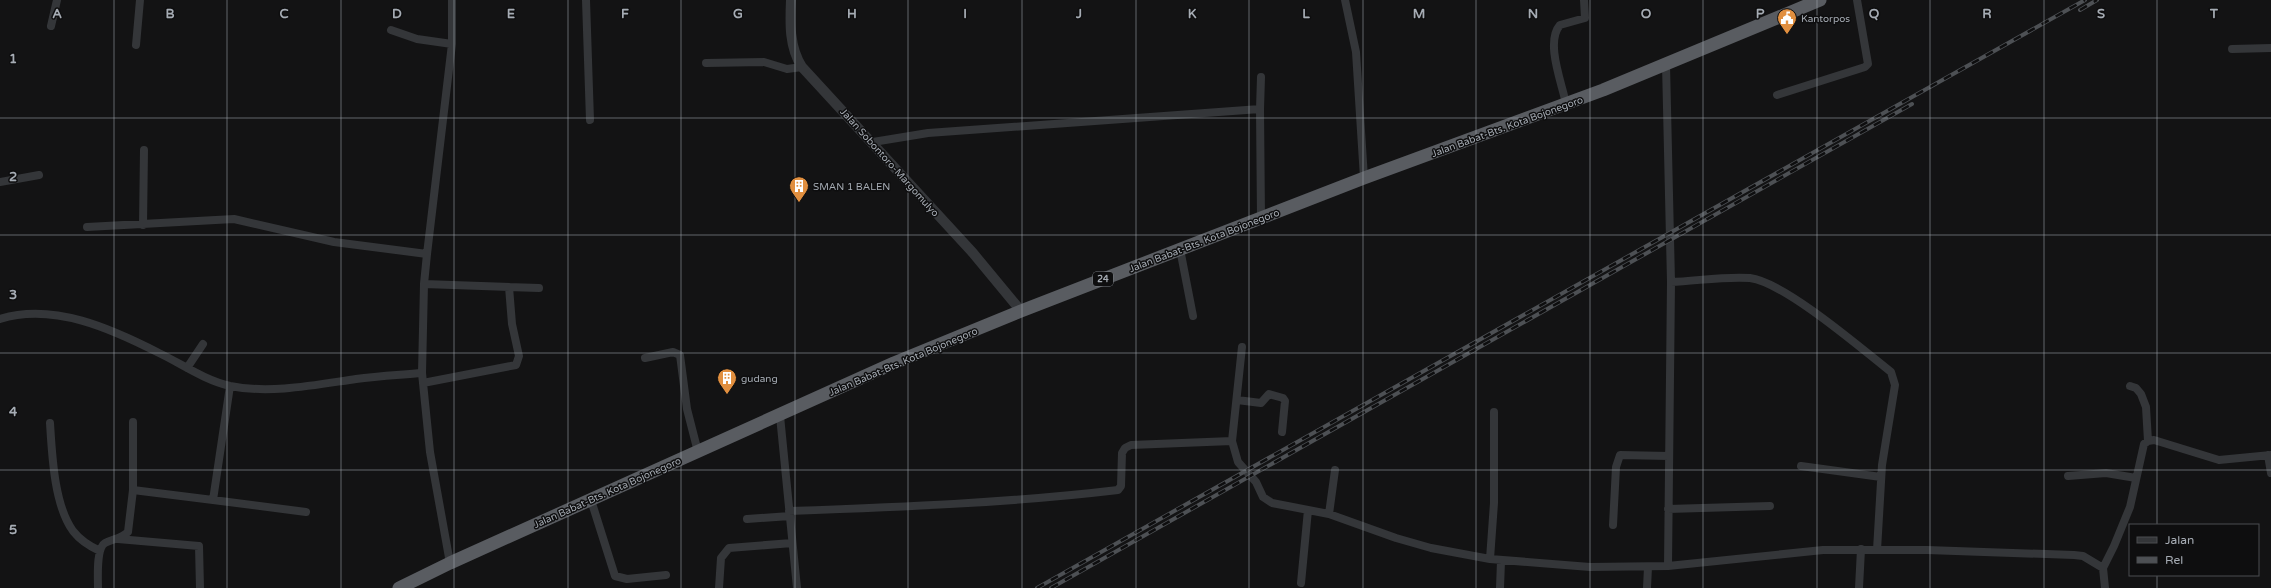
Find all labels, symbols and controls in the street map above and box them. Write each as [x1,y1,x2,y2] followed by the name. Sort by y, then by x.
[52,6,62,22] text: A
[165,6,175,22] text: B
[279,6,289,22] text: C
[392,6,402,22] text: D
[507,6,515,22] text: E
[621,6,629,22] text: F
[733,6,743,22] text: G
[847,6,857,22] text: H
[963,6,967,22] text: I
[1075,6,1082,22] text: J
[1188,6,1197,22] text: K
[1302,6,1310,22] text: L
[1413,6,1425,22] text: M
[1528,6,1538,22] text: N
[1641,6,1652,22] text: O
[1756,6,1765,22] text: P
[1869,6,1880,22] text: Q
[1982,6,1992,22] text: R
[2097,6,2105,22] text: S
[2209,6,2219,22] text: T
[1776,7,1798,35] public building icon: Kantorpos
[1801,13,1850,25] place label: Kantorpos
[9,51,17,67] text: 1
[1430,94,1585,160] street label: Jalan Babat-Bts. Kota Bojonegoro
[837,106,941,219] street label: Jalan Sobontoro-Margomulyo
[9,169,17,185] text: 2
[788,175,810,203] building icon: SMAN 1 BALEN
[813,181,890,193] place label: SMAN 1 BALEN
[1127,207,1281,275] street label: Jalan Babat-Bts. Kota Bojonegoro
[1093,272,1113,286] road number: 24
[9,287,17,303] text: 3
[827,325,979,399] street label: Jalan Babat-Bts. Kota Bojonegoro
[716,367,738,395] building icon: gudang
[741,373,778,385] place label: gudang
[9,404,18,420] text: 4
[532,455,683,531] street label: Jalan Babat-Bts. Kota Bojonegoro
[9,522,17,538] text: 5
[2129,524,2259,576] legend
[2165,533,2194,547] text: Jalan
[2165,553,2183,567] text: Rel

